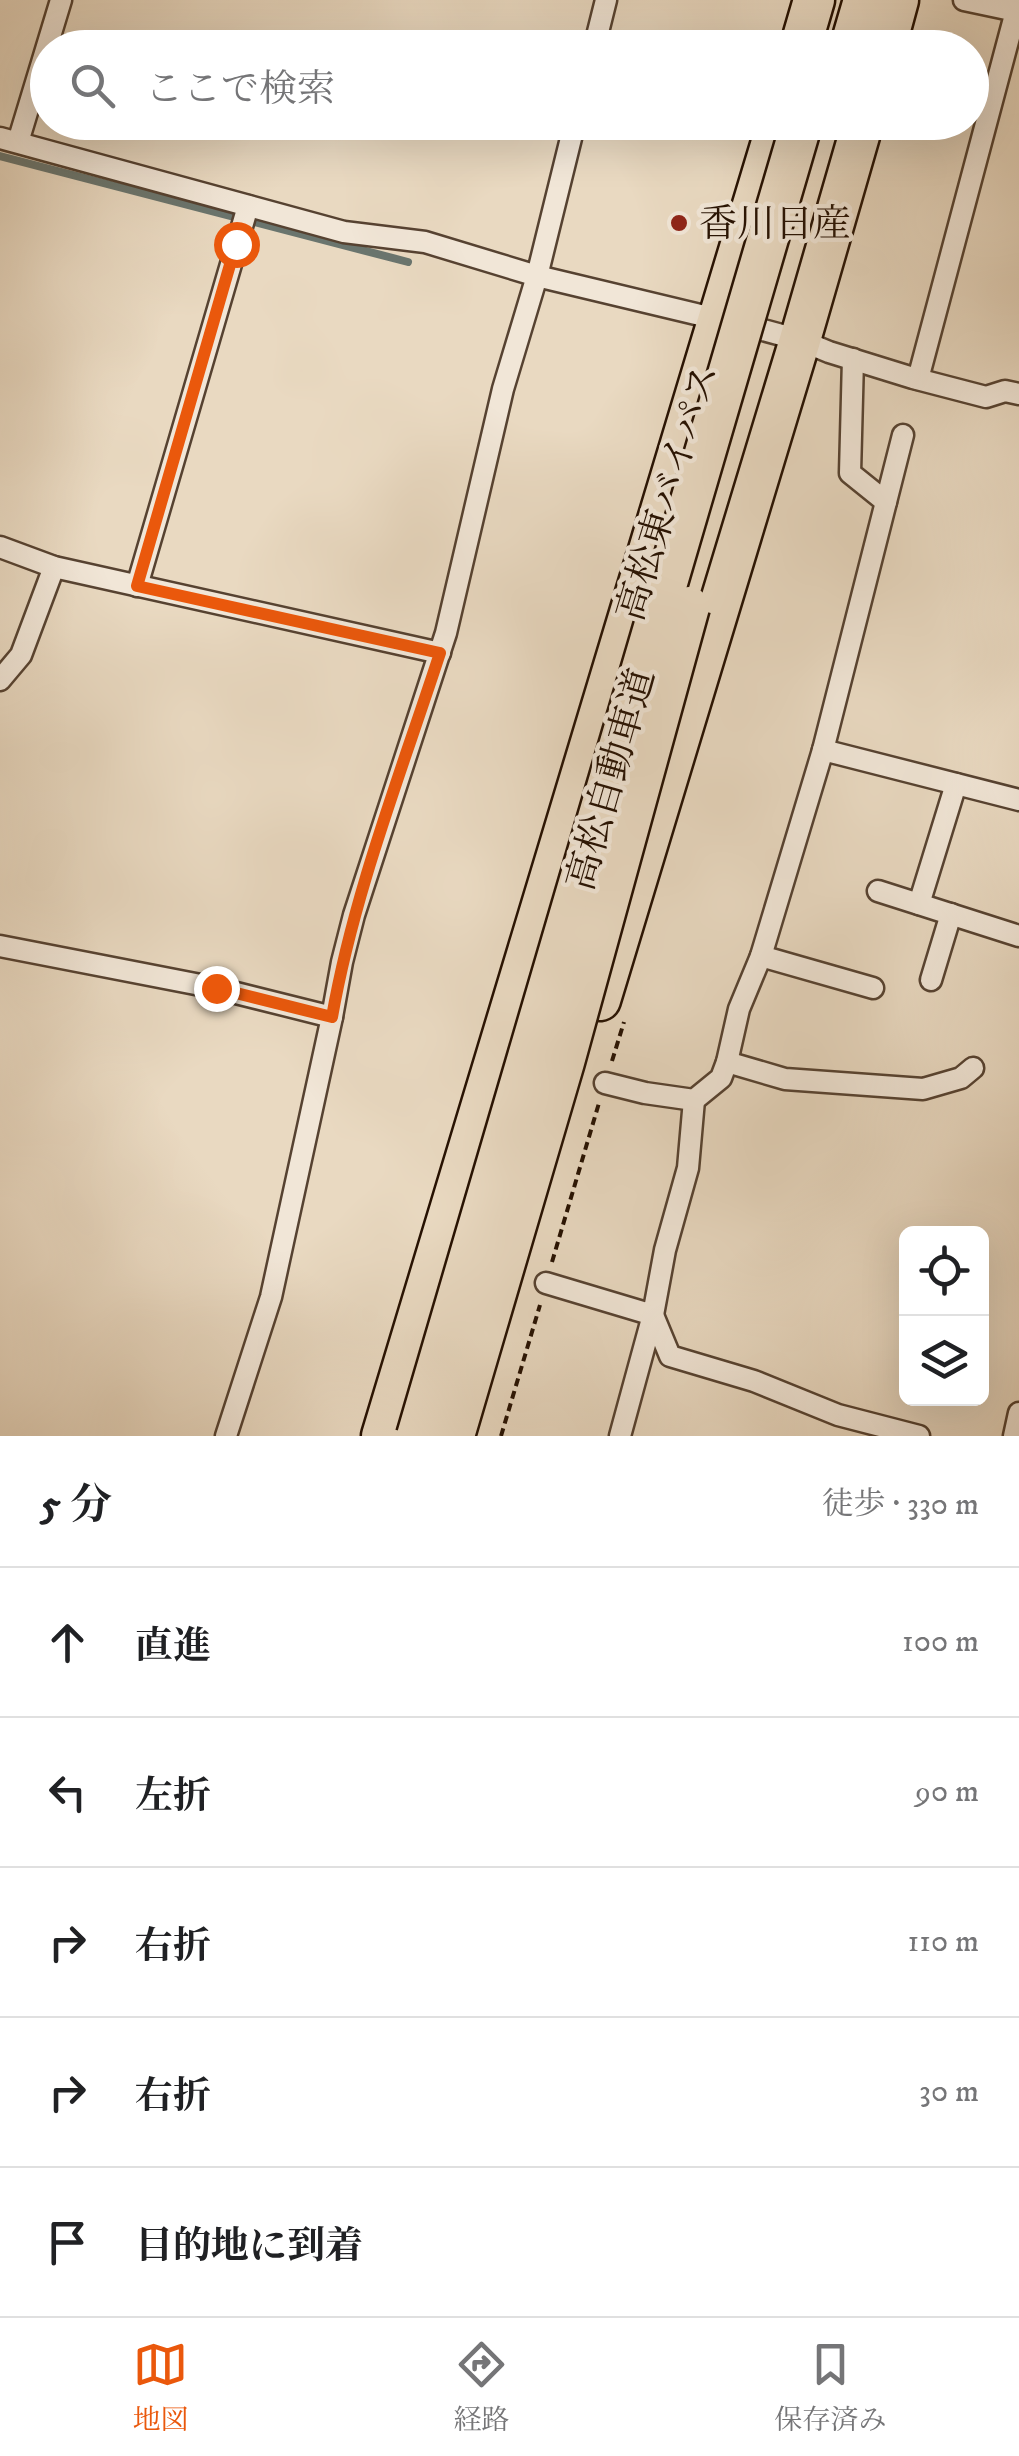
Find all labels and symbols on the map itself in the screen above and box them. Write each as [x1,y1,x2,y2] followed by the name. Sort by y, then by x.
[699,201,851,249] place label: 香川日産
[668,212,690,234] marker: 香川日産
[214,222,260,268] route start
[607,359,731,626] street label: 高松東バイパス
[557,663,666,896] street label: 高松自動車道
[194,966,240,1012] route end

